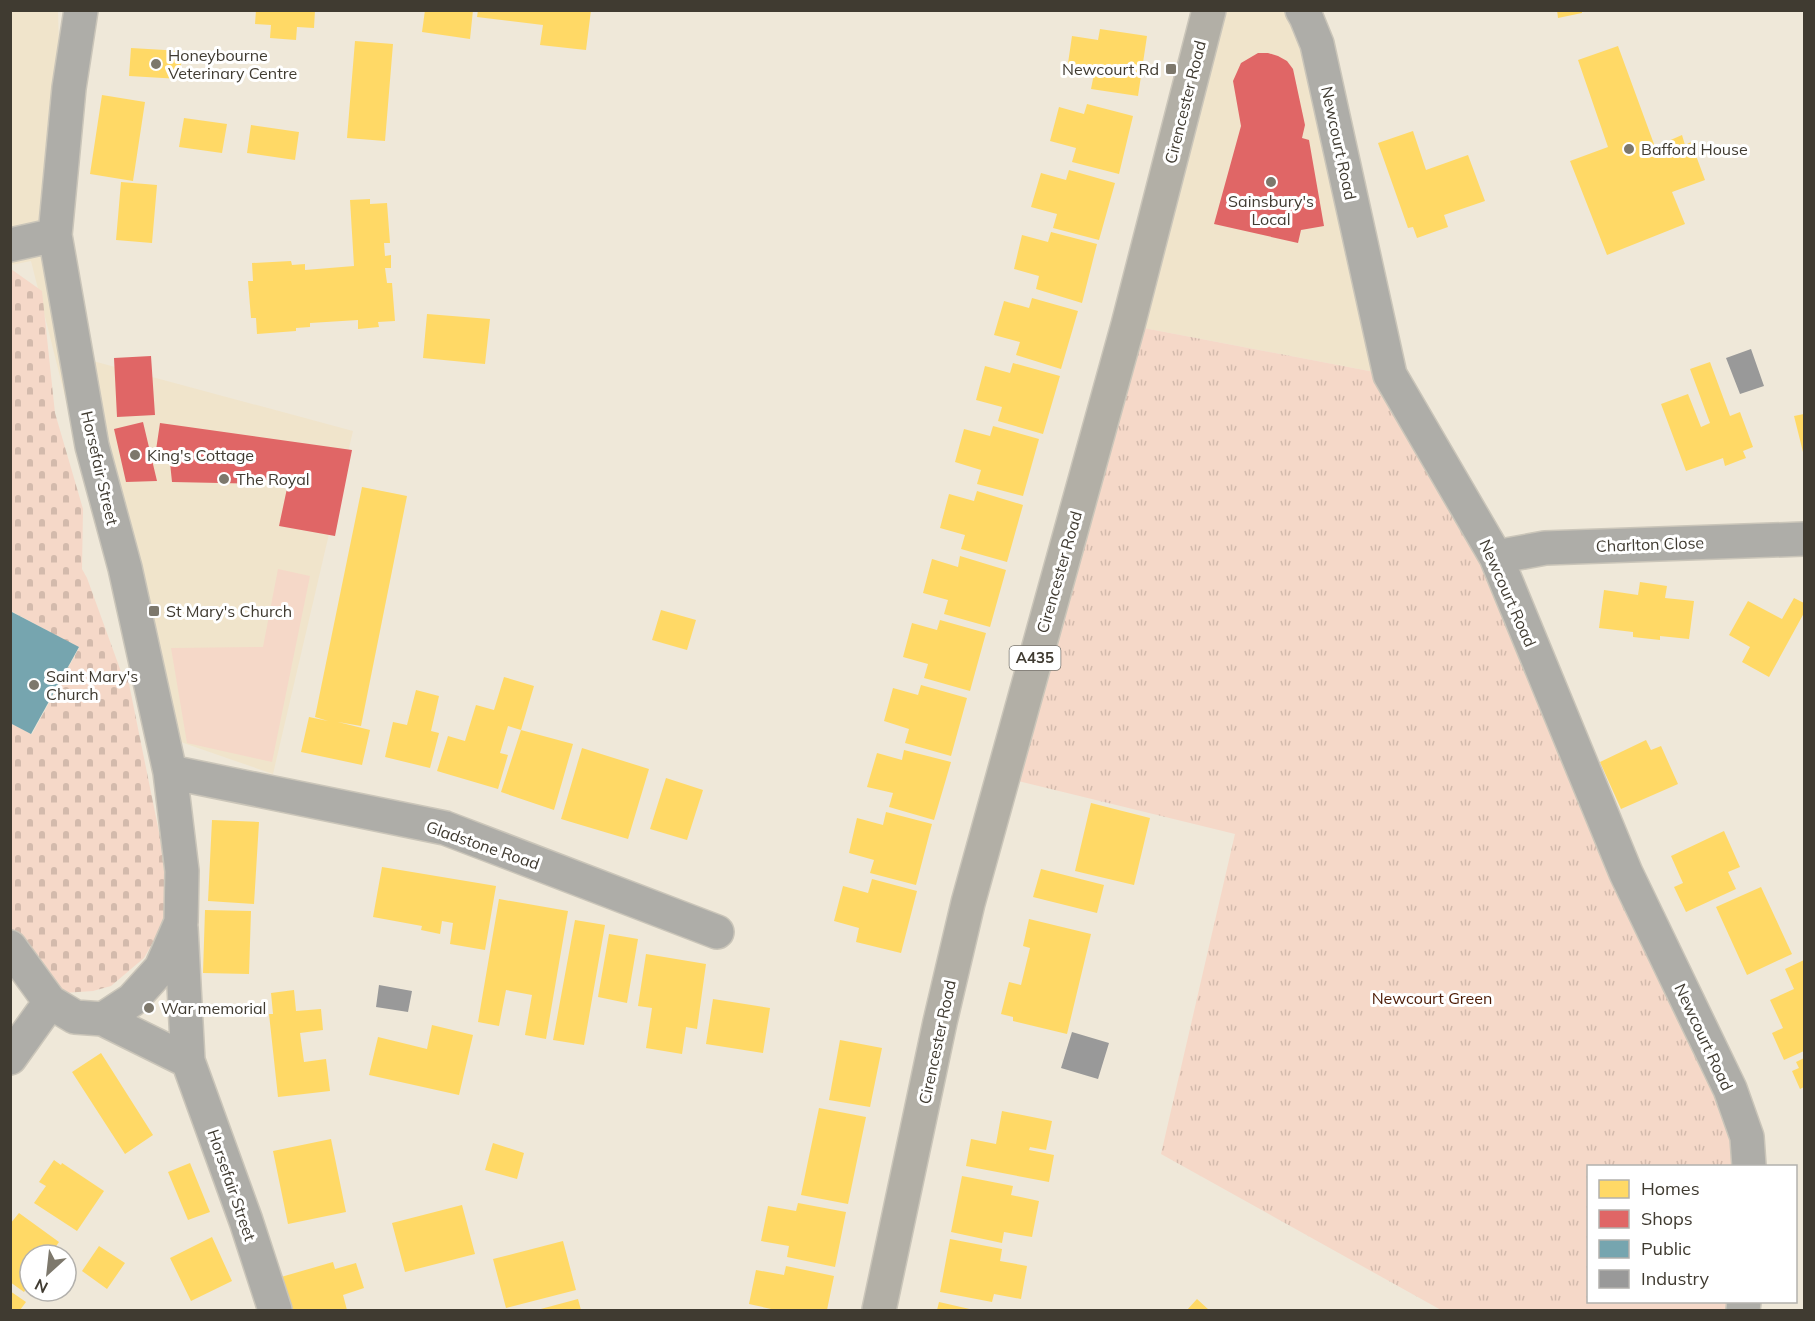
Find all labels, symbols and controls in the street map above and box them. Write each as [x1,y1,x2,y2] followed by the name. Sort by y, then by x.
[1160,38,1210,166] street label: Cirencester Road
[168,45,297,83] place label: Honeybourne Veterinary Centre
[149,57,163,71] marker: Honeybourne Veterinary Centre
[1062,59,1159,79] place label: Newcourt Rd
[1164,62,1178,76] marker: Newcourt Rd
[1317,84,1361,202] street label: Newcourt Road
[1641,139,1748,159] place label: Bafford House
[1622,142,1636,156] marker: Bafford House
[1264,175,1278,189] marker: Sainsbury's Local
[1228,191,1314,229] place label: Sainsbury's Local
[77,409,123,527] street label: Horsefair Street
[147,445,254,465] place label: King's Cottage
[128,448,142,462] marker: King's Cottage
[236,469,310,489] place label: The Royal
[217,472,231,486] marker: The Royal
[1032,509,1086,635] street label: Cirencester Road
[1596,532,1704,556] street label: Charlton Close
[1475,536,1541,650] street label: Newcourt Road
[166,601,292,621] place label: St Mary's Church
[147,604,161,618] marker: St Mary's Church
[1010,646,1060,670] road number: A435
[46,666,138,704] place label: Saint Mary's Church
[27,678,41,692] marker: Saint Mary's Church
[424,816,542,874] street label: Gladstone Road
[914,978,960,1106] street label: Cirencester Road
[1670,980,1738,1094] street label: Newcourt Road
[1372,988,1492,1008] park label: Newcourt Green
[161,998,266,1018] place label: War memorial
[142,1001,156,1015] marker: War memorial
[204,1127,261,1244] street label: Horsefair Street
[1587,1165,1797,1303] legend
[1641,1177,1700,1200] text: Homes
[1641,1207,1693,1230] text: Shops
[1641,1237,1691,1260] text: Public
[18,1243,78,1303] north arrow
[1641,1267,1710,1290] text: Industry
[31,1275,51,1298] text: N

